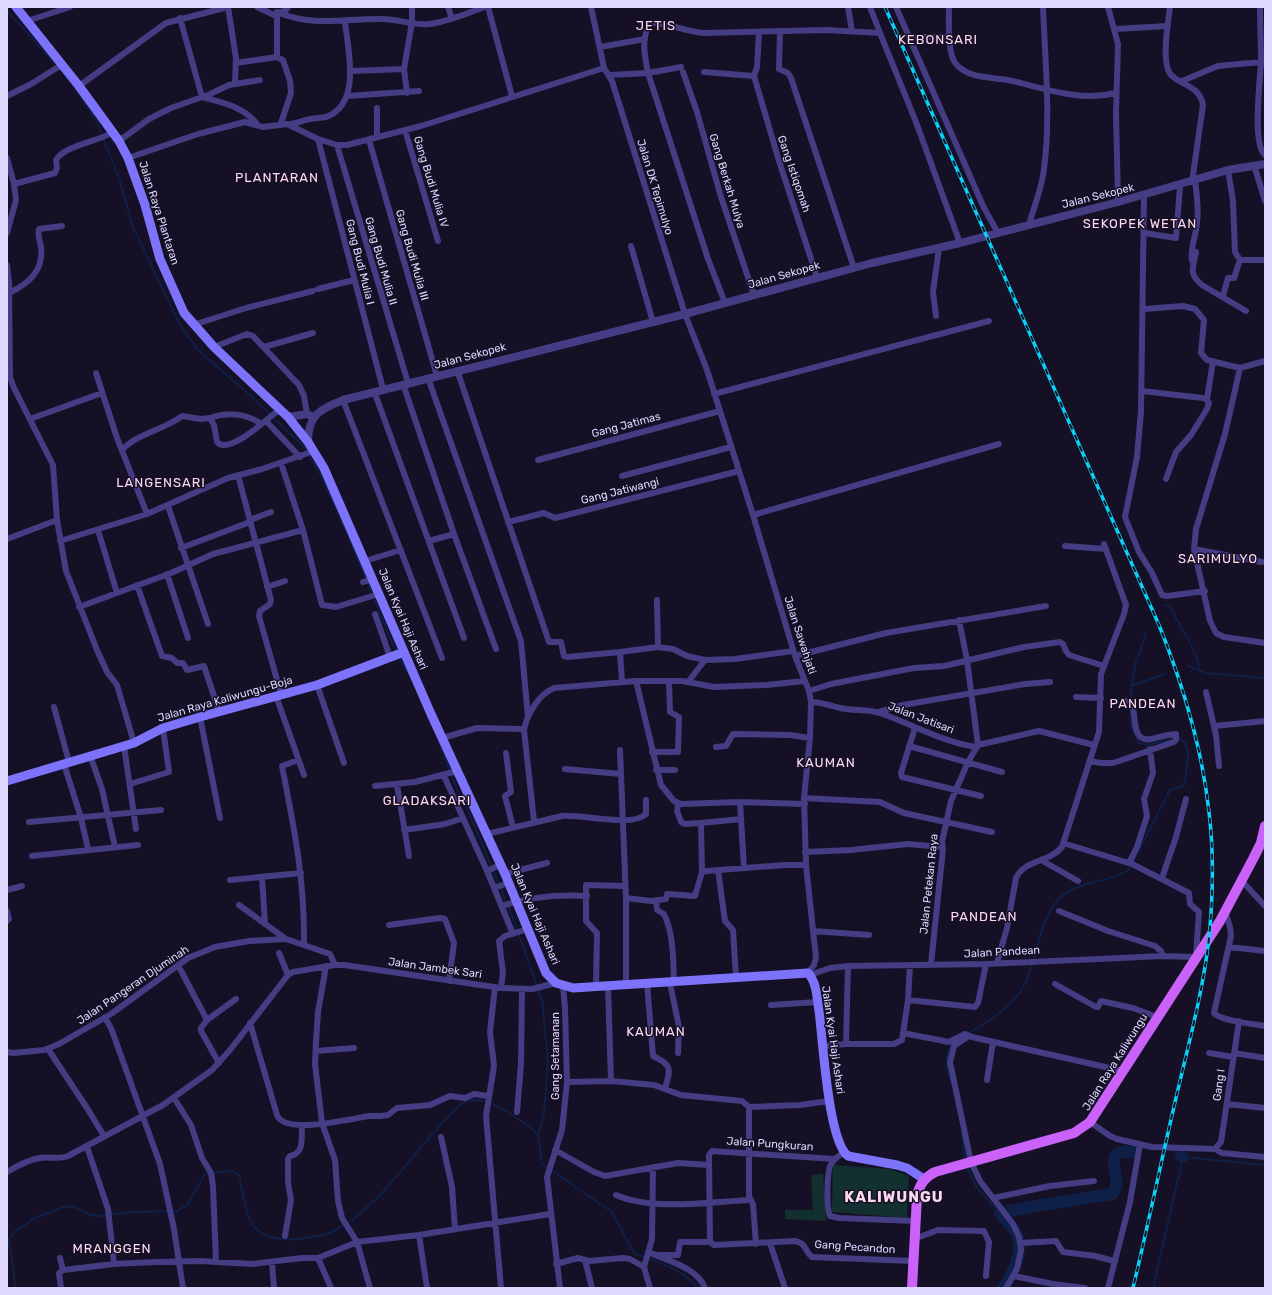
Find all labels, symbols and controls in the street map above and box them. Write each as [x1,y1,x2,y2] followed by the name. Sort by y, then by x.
[636,18,676,33] district label: JETIS
[898,32,978,47] district label: KEBONSARI
[706,132,748,230] street label: Gang Berkah Mulya
[775,134,813,214] street label: Gang Istiqomah
[411,135,451,229] street label: Gang Budi Mulia IV
[634,137,676,237] street label: Jalan DK Tepimulyo
[136,159,182,267] street label: Jalan Raya Plantaran
[235,170,319,185] district label: PLANTARAN
[1060,181,1136,211] street label: Jalan Sekopek
[393,208,431,302] street label: Gang Budi Mulia III
[362,216,400,306] street label: Gang Budi Mulia II
[1083,216,1197,231] district label: SEKOPEK WETAN
[343,218,377,306] street label: Gang Budi Mulia I
[747,258,822,291] street label: Jalan Sekopek
[432,340,508,372] street label: Jalan Sekopek
[590,409,662,440] street label: Gang Jatimas
[116,475,206,490] district label: LANGENSARI
[580,475,660,507] street label: Gang Jatiwangi
[1178,551,1258,566] district label: SARIMULYO
[376,566,430,672] street label: Jalan Kyai Haji Ashari
[781,594,819,676] street label: Jalan Sawahjati
[156,673,294,725] street label: Jalan Raya Kaliwungu-Boja
[1109,696,1177,711] district label: PANDEAN
[886,699,956,737] street label: Jalan Jatisari
[796,755,856,770] district label: KAUMAN
[383,793,471,808] district label: GLADAKSARI
[917,833,941,935] street label: Jalan Petekan Raya
[508,861,562,967] street label: Jalan Kyai Haji Ashari
[950,909,1018,924] district label: PANDEAN
[75,943,191,1027] street label: Jalan Pangeran Djuminah
[964,944,1040,960] street label: Jalan Pandean
[387,955,483,981] street label: Jalan Jambek Sari
[819,985,847,1095] street label: Jalan Kyai Haji Ashari
[1080,1011,1150,1113] street label: Jalan Raya Kaliwungu
[549,1012,562,1100] street label: Gang Setamanan
[626,1024,686,1039] district label: KAUMAN
[1210,1068,1228,1102] street label: Gang I
[726,1134,814,1154] street label: Jalan Pungkuran
[844,1188,944,1206] district label: KALIWUNGU
[814,1238,896,1256] street label: Gang Pecandon
[72,1241,152,1256] district label: MRANGGEN

